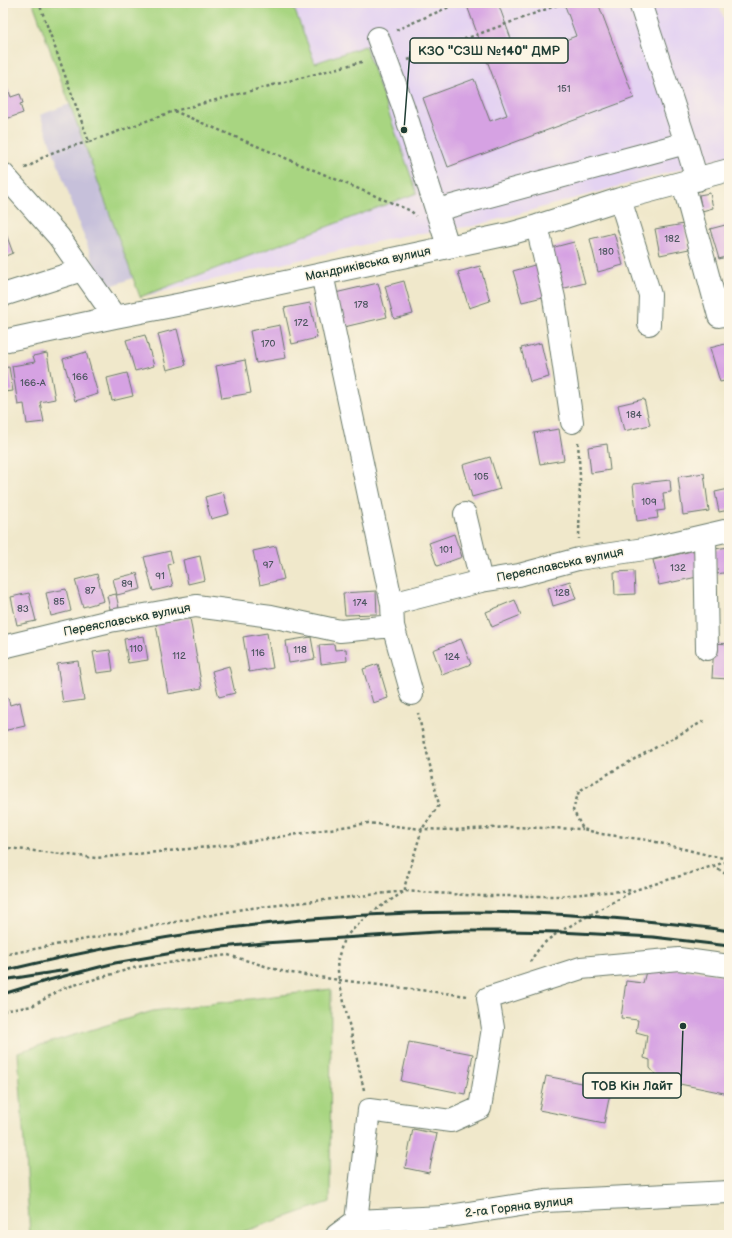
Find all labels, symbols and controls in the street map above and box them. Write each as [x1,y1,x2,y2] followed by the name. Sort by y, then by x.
[410,38,568,63] callout: КЗО "СЗШ №140" ДМР
[418,43,561,59] text: КЗО "СЗШ №140" ДМР
[557,83,571,95] house number: 151
[664,233,680,245] house number: 182
[304,243,432,285] street label: Мандриківська вулиця
[598,246,614,258] house number: 180
[354,299,368,311] house number: 178
[294,317,308,329] house number: 172
[261,338,275,350] house number: 170
[72,371,88,383] house number: 166
[20,377,47,389] house number: 166-А
[626,409,642,421] house number: 184
[473,471,489,483] house number: 105
[641,496,657,508] house number: 109
[439,544,453,556] house number: 101
[495,544,625,586] street label: Переяславська вулиця
[263,559,273,571] house number: 97
[670,562,686,574] house number: 132
[155,570,165,582] house number: 91
[121,578,133,590] house number: 89
[85,585,95,597] house number: 87
[554,587,570,599] house number: 128
[53,596,65,608] house number: 85
[353,597,367,609] house number: 174
[62,600,192,640] street label: Переяславська вулиця
[17,603,29,615] house number: 83
[129,643,143,655] house number: 110
[293,644,307,656] house number: 118
[251,647,265,659] house number: 116
[172,650,186,662] house number: 112
[444,651,460,663] house number: 124
[583,1073,681,1098] callout: ТОВ Кін Лайт
[591,1078,673,1094] text: ТОВ Кін Лайт
[464,1193,574,1221] street label: 2-га Горяна вулиця

